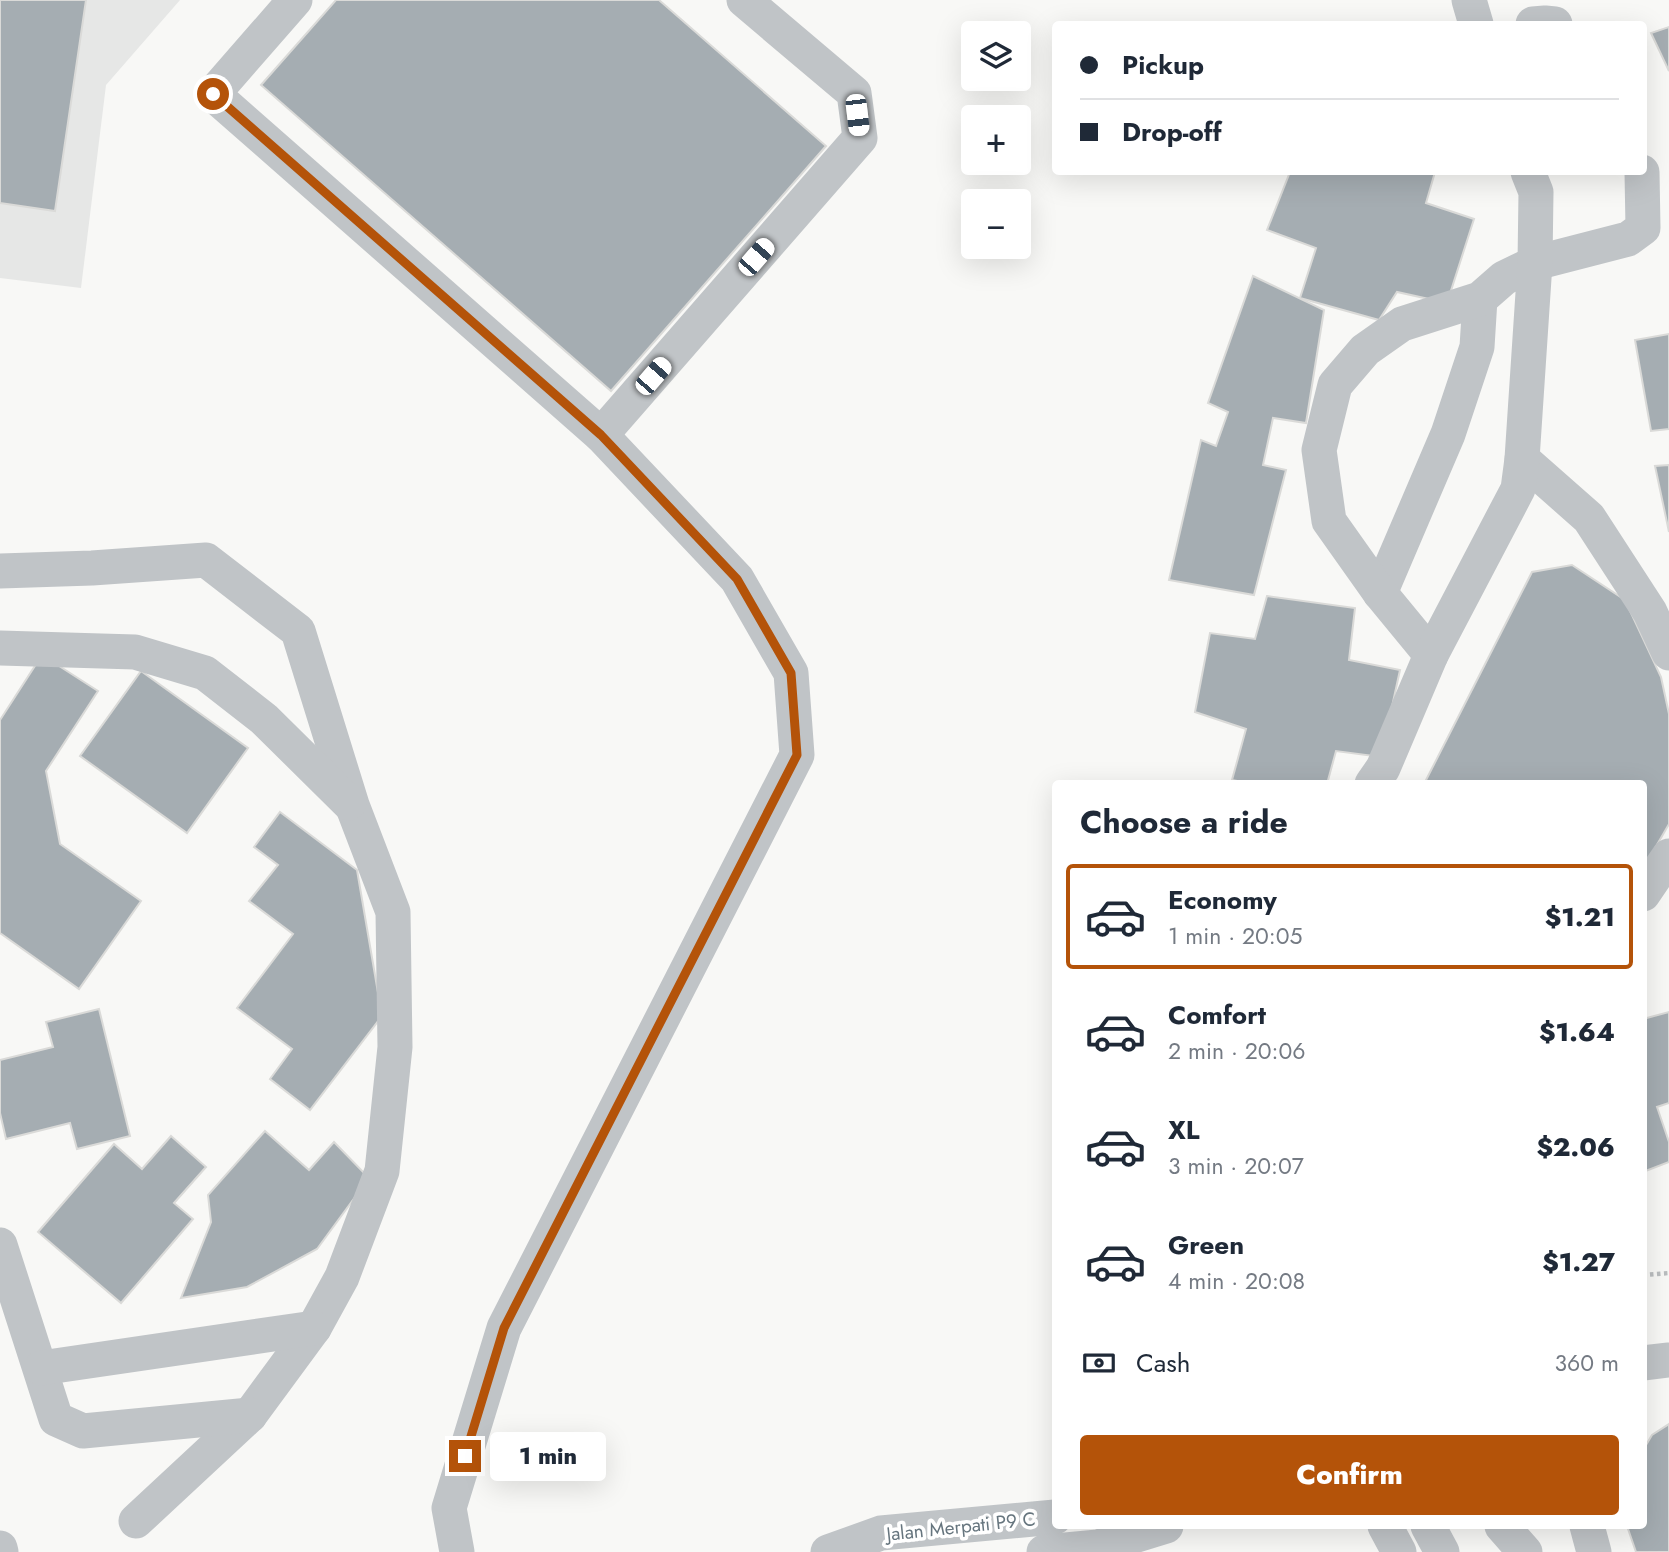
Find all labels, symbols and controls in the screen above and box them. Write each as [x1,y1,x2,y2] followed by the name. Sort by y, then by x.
[961,21,1031,259] map controls
[961,21,1031,91] button: layers
[1122,46,1204,84] text: Pickup
[197,78,229,110] route start
[845,93,870,137] car
[961,105,1031,175] button: +
[1122,113,1222,151] text: Drop-off
[961,189,1031,259] button: −
[735,234,778,280] car
[632,353,675,399] car
[1080,799,1288,845] text: Choose a ride
[1168,881,1277,919] text: Economy
[1084,885,1147,948] icon: car
[1545,898,1615,936] text: $1.21
[1168,919,1303,953] text: 1 min · 20:05
[1168,996,1266,1034] text: Comfort
[1084,1000,1147,1063] icon: car
[1539,1013,1615,1051] text: $1.64
[1168,1034,1306,1068] text: 2 min · 20:06
[1168,1111,1200,1149] text: XL
[1084,1115,1147,1178] icon: car
[1536,1128,1615,1166] text: $2.06
[1168,1149,1304,1183] text: 3 min · 20:07
[1168,1226,1244,1264] text: Green
[1084,1230,1147,1293] icon: car
[1542,1243,1615,1281] text: $1.27
[1168,1264,1305,1298] text: 4 min · 20:08
[1080,1344,1118,1382] icon: cash
[1136,1344,1190,1382] text: Cash
[1555,1346,1619,1380] text: 360 m
[490,1432,605,1480] callout: 1 min
[1080,1435,1619,1515] button: Confirm
[519,1439,577,1473] text: 1 min
[449,1440,481,1472] route end
[882,1505,1037,1548] street label: Jalan Merpati P9 C

